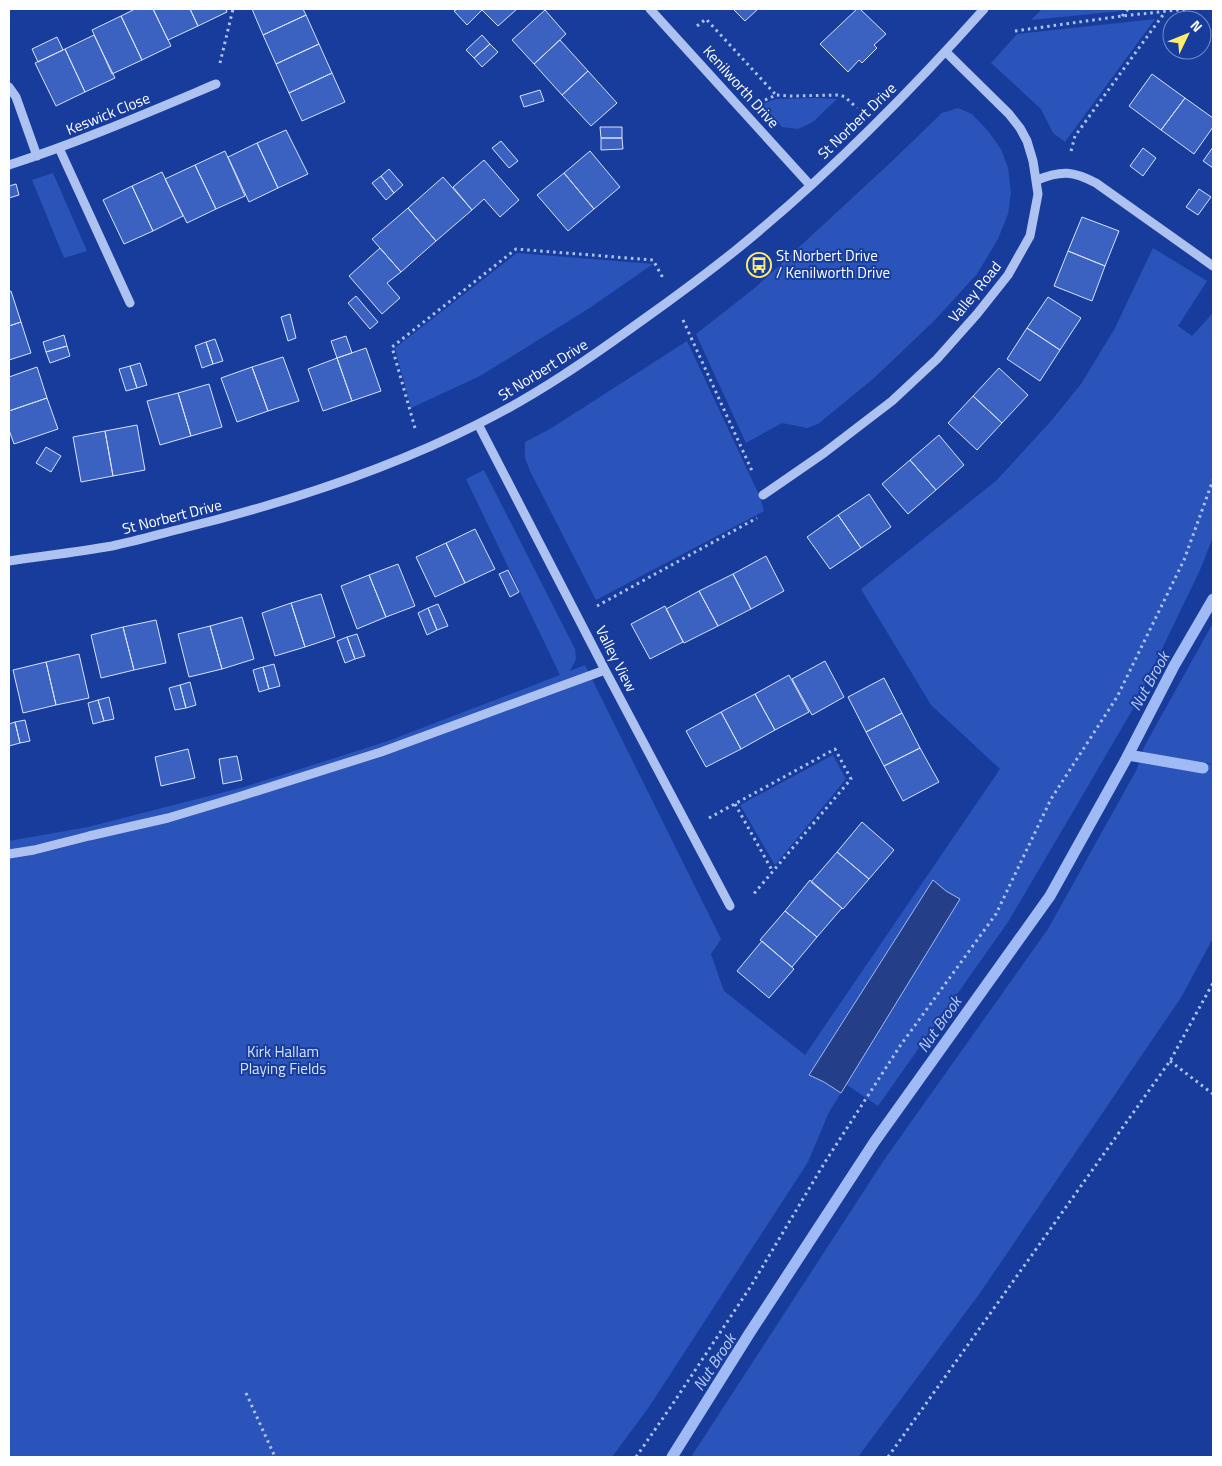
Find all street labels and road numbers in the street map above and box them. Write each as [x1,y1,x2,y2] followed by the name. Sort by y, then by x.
[698,40,785,133] street label: Kenilworth Drive
[812,77,901,164] street label: St Norbert Drive
[62,86,153,141] street label: Keswick Close
[943,256,1007,327] street label: Valley Road
[493,333,592,406] street label: St Norbert Drive
[120,493,224,540] street label: St Norbert Drive
[590,622,643,696] street label: Valley View

